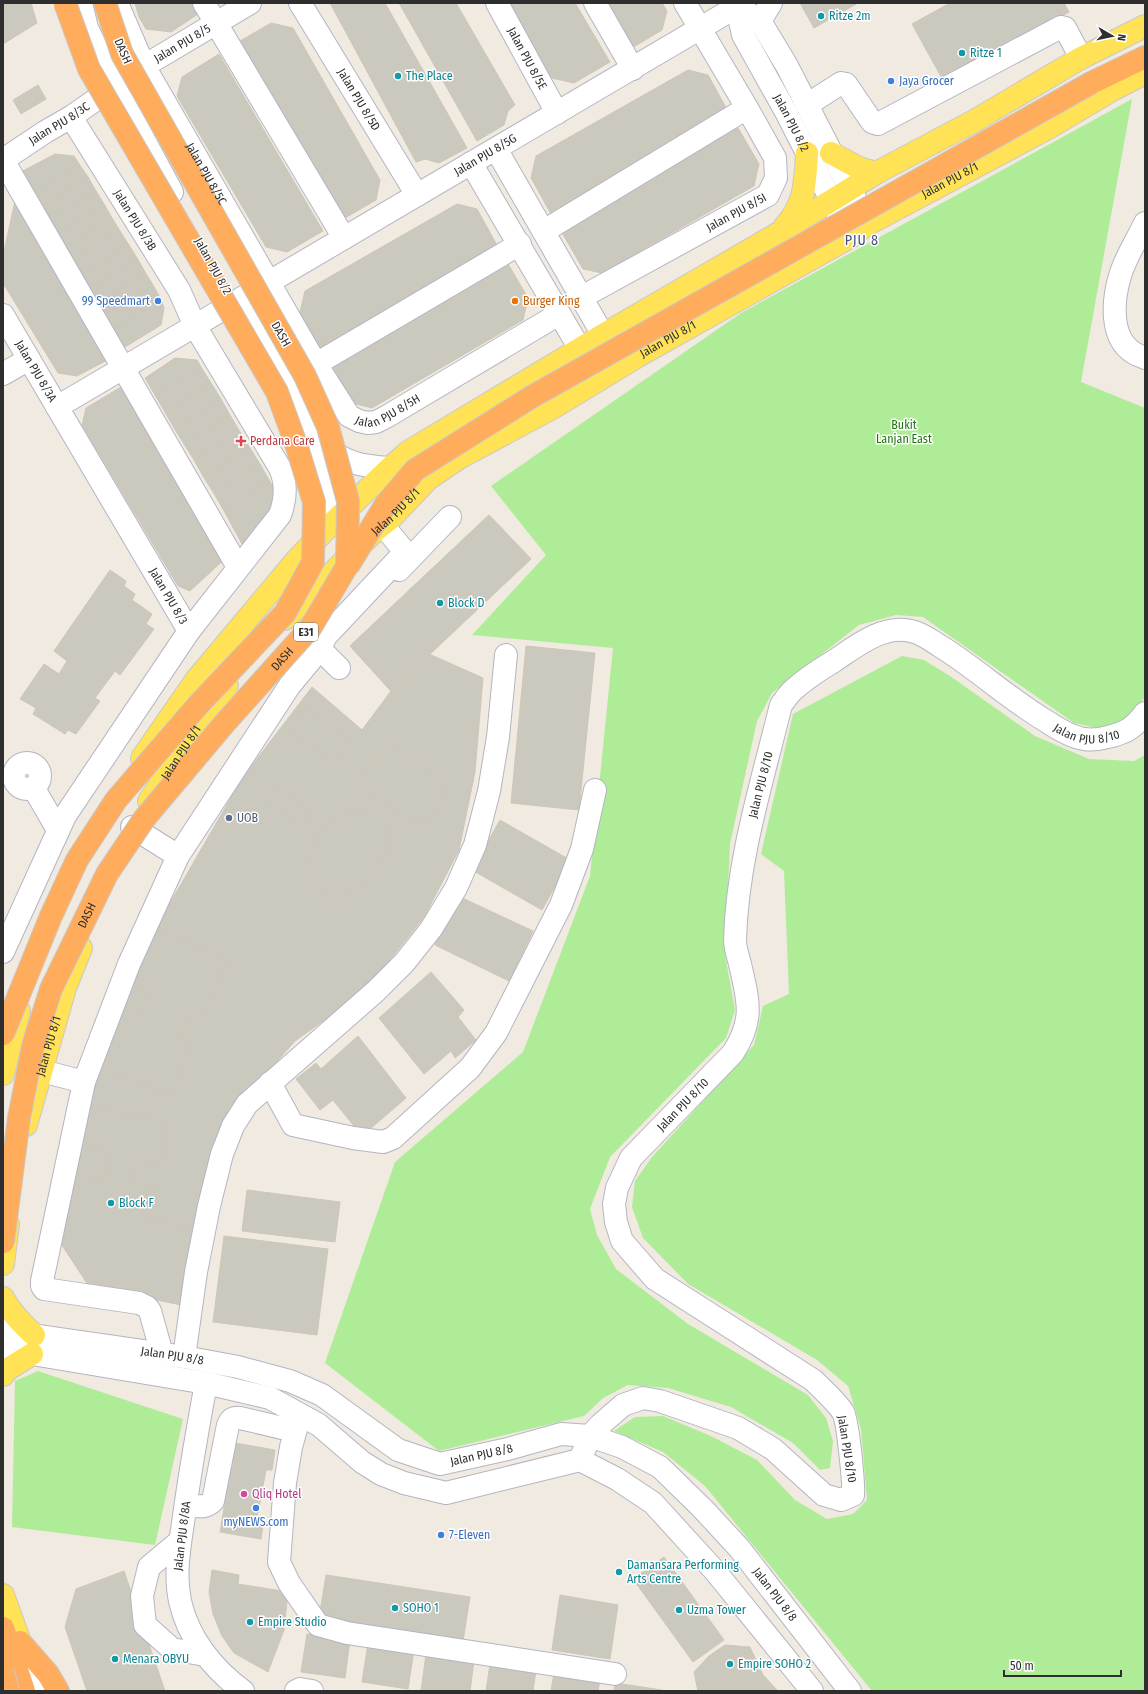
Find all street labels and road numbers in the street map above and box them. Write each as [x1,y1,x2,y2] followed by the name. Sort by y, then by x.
[151,21,213,65] street label: Jalan PJU 8/5
[505,25,550,92] street label: Jalan PJU 8/5E
[111,36,135,66] street label: DASH
[335,66,383,133] street label: Jalan PJU 8/5D
[770,92,812,154] street label: Jalan PJU 8/2
[26,99,92,148] street label: Jalan PJU 8/3C
[452,131,519,179] street label: Jalan PJU 8/5G
[183,140,230,207] street label: Jalan PJU 8/5C
[919,160,981,201] street label: Jalan PJU 8/1
[111,187,160,254] street label: Jalan PJU 8/3B
[704,190,769,234] street label: Jalan PJU 8/5I
[192,235,234,297] street label: Jalan PJU 8/2
[637,318,698,361] street label: Jalan PJU 8/1
[268,319,294,349] street label: DASH
[12,338,60,405] street label: Jalan PJU 8/3A
[353,391,423,430] street label: Jalan PJU 8/5H
[368,485,423,538] street label: Jalan PJU 8/1
[146,565,190,627] street label: Jalan PJU 8/3
[294,623,318,641] road number: E31
[268,644,296,673] street label: DASH
[1051,721,1121,746] street label: Jalan PJU 8/10
[158,723,204,782] street label: Jalan PJU 8/1
[746,750,776,820] street label: Jalan PJU 8/10
[75,900,99,930] street label: DASH
[33,1014,64,1078] street label: Jalan PJU 8/1
[654,1075,712,1134] street label: Jalan PJU 8/10
[140,1344,205,1368] street label: Jalan PJU 8/8
[835,1414,859,1484] street label: Jalan PJU 8/10
[449,1441,514,1469] street label: Jalan PJU 8/8
[171,1500,193,1572] street label: Jalan PJU 8/8A
[750,1565,800,1624] street label: Jalan PJU 8/8

